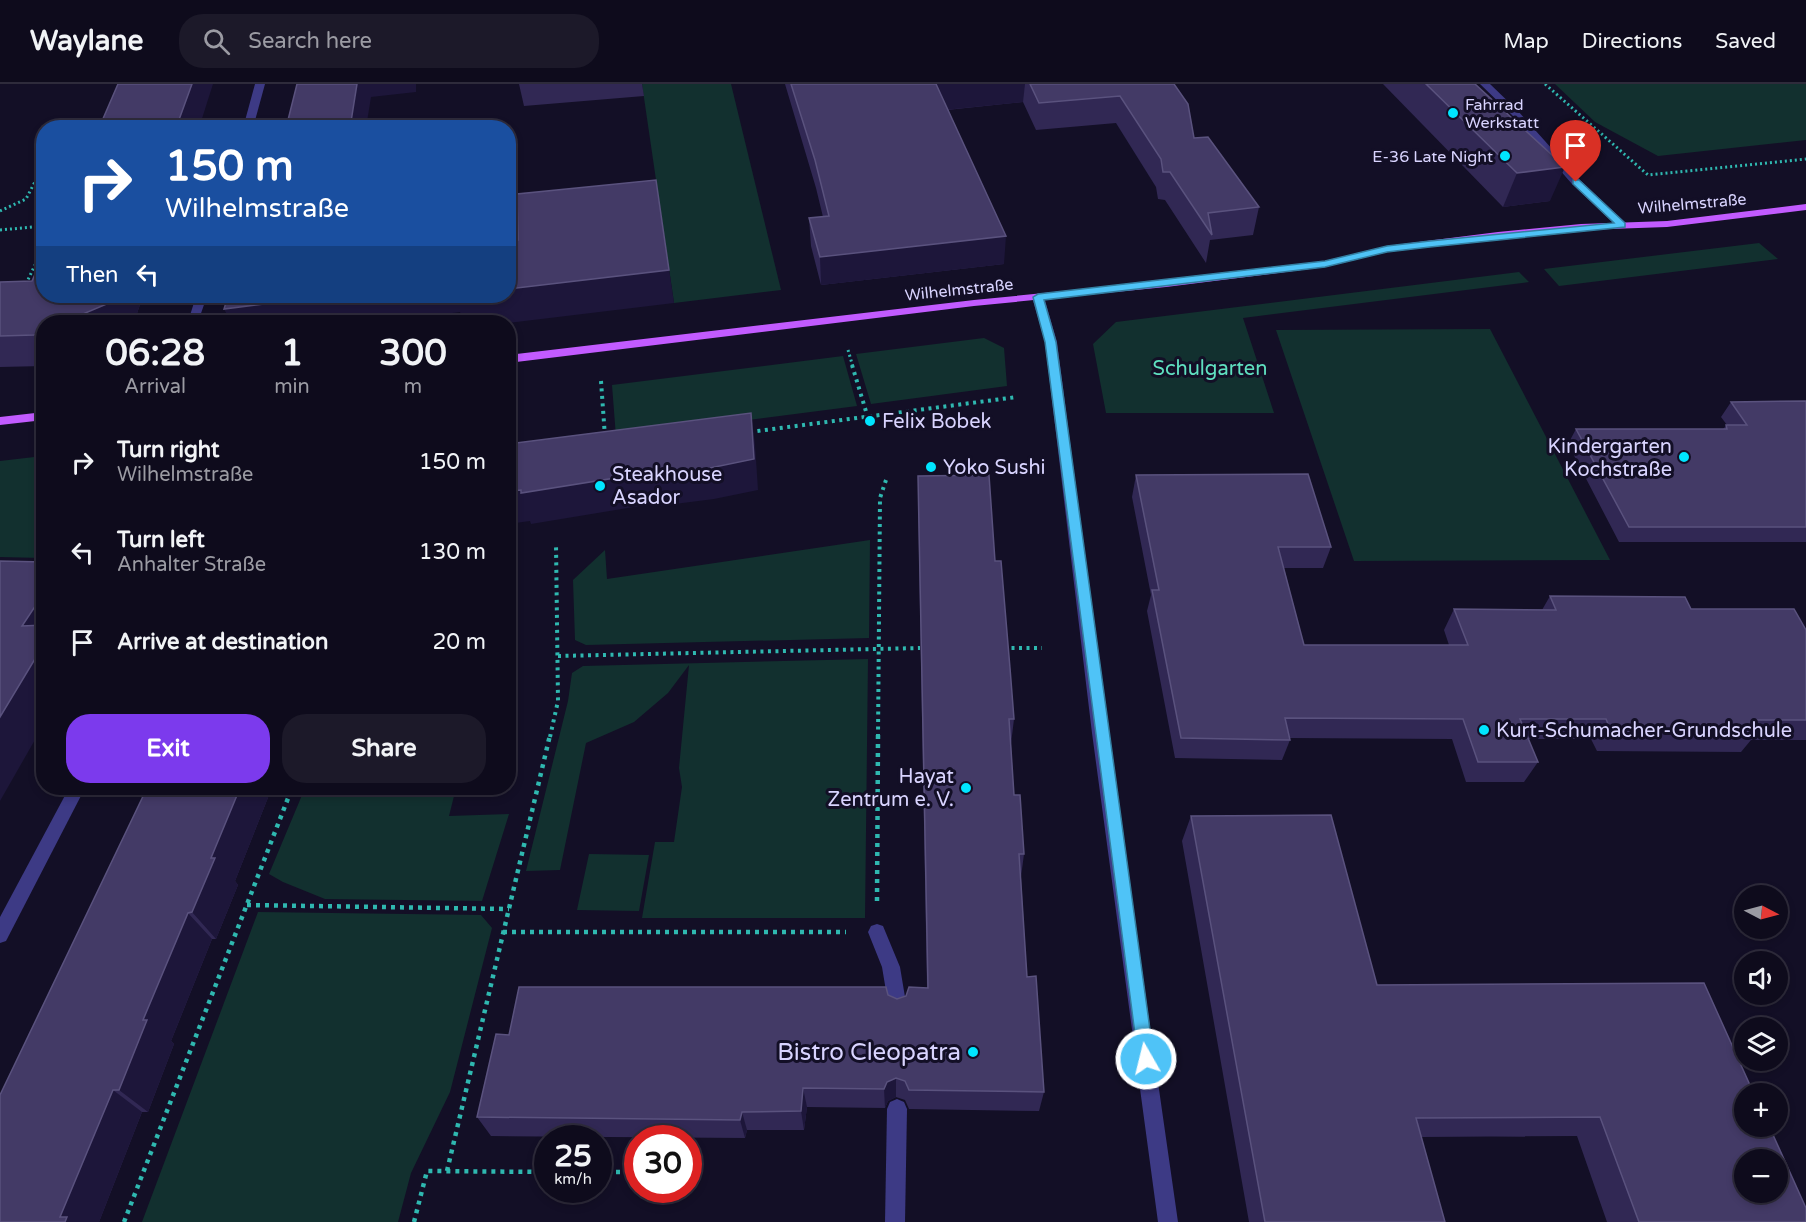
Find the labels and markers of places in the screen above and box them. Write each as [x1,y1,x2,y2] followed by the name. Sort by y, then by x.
[1465,95,1539,133] place label: Fahrrad Werkstatt
[1446,106,1460,120] marker: Fahrrad Werkstatt
[1550,120,1601,182] pin
[1372,147,1493,167] place label: E-36 Late Night
[1498,149,1512,163] marker: E-36 Late Night
[882,410,992,434] place label: Felix Bobek
[863,414,877,428] marker: Felix Bobek
[1548,435,1672,482] place label: Kindergarten Kochstraße
[1677,450,1691,464] marker: Kindergarten Kochstraße
[943,456,1046,480] place label: Yoko Sushi
[924,460,938,474] marker: Yoko Sushi
[612,463,722,510] place label: Steakhouse Asador
[593,479,607,493] marker: Steakhouse Asador
[1496,719,1792,743] place label: Kurt-Schumacher-Grundschule
[1477,723,1491,737] marker: Kurt-Schumacher-Grundschule
[827,765,954,812] place label: Hayat Zentrum e. V.
[959,781,973,795] marker: Hayat Zentrum e. V.
[777,1038,961,1067] place label: Bistro Cleopatra
[966,1045,980,1059] marker: Bistro Cleopatra

